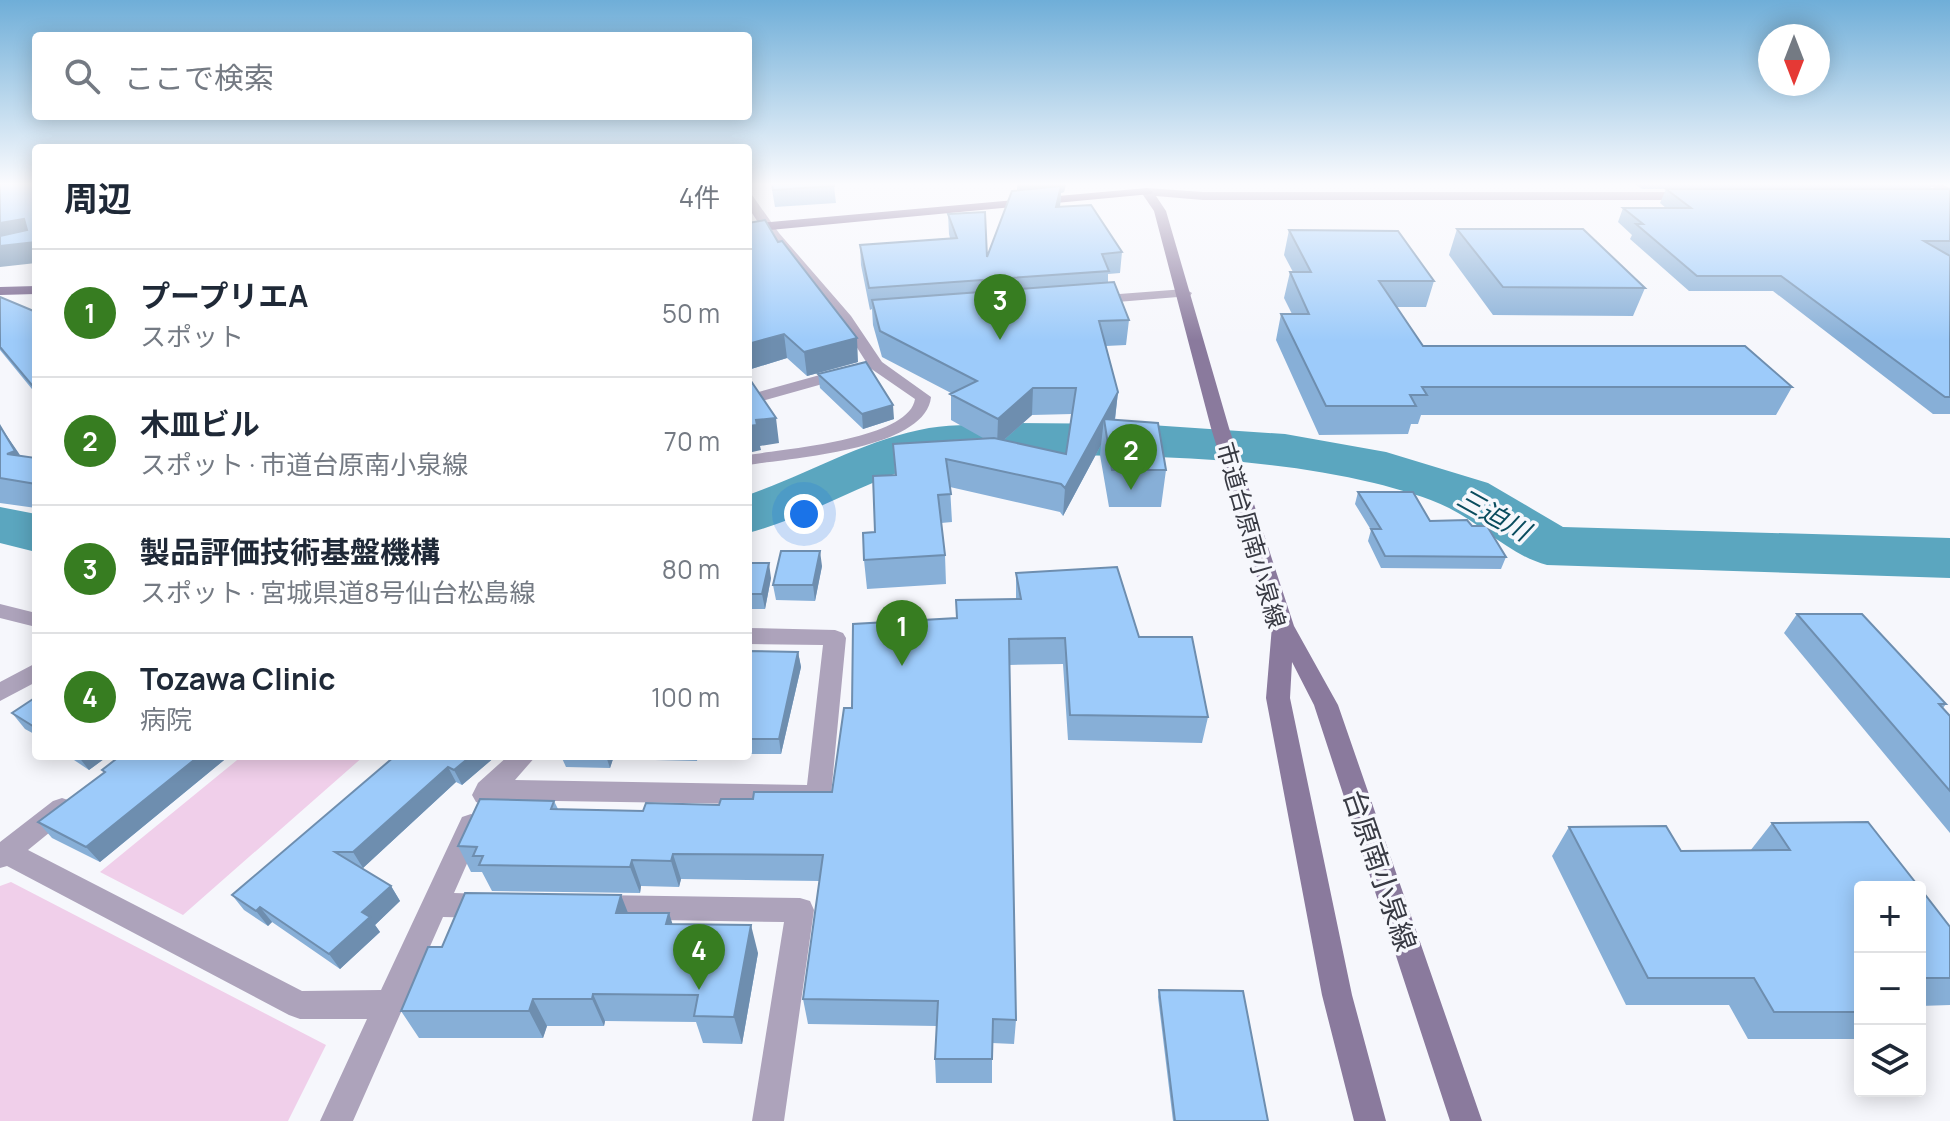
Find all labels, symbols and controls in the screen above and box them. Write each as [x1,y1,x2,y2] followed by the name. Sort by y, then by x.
[1758,24,1830,96] north arrow
[32,32,752,120] search box
[60,54,104,98] icon: search
[124,57,274,98] text: ここで検索
[64,175,132,221] text: 周辺
[679,179,720,215] text: 4件
[974,274,1026,340] pin: 3
[140,275,308,316] text: プープリエA
[84,295,96,331] text: 1
[662,295,720,331] text: 50 m
[140,318,244,354] text: スポット
[140,403,260,444] text: 木皿ビル
[82,423,98,459] text: 2
[664,423,720,459] text: 70 m
[1105,424,1157,490] pin: 2
[1210,438,1294,632] street label: 市道台原南小泉線
[140,446,468,482] text: スポット · 市道台原南小泉線
[1451,479,1539,550] water label: 三迫川
[784,494,824,534] your location
[140,531,440,572] text: 製品評価技術基盤機構
[82,551,98,587] text: 3
[662,551,720,587] text: 80 m
[140,574,535,610] text: スポット · 宮城県道8号仙台松島線
[876,600,928,666] pin: 1
[140,658,335,699] text: Tozawa Clinic
[82,679,98,715] text: 4
[651,679,720,715] text: 100 m
[140,701,192,737] text: 病院
[1336,784,1426,956] street label: 台原南小泉線
[1854,881,1926,1097] map controls
[1854,881,1926,953] button: +
[673,924,725,990] pin: 4
[1854,953,1926,1025] button: −
[1854,1025,1926,1097] button: layers

